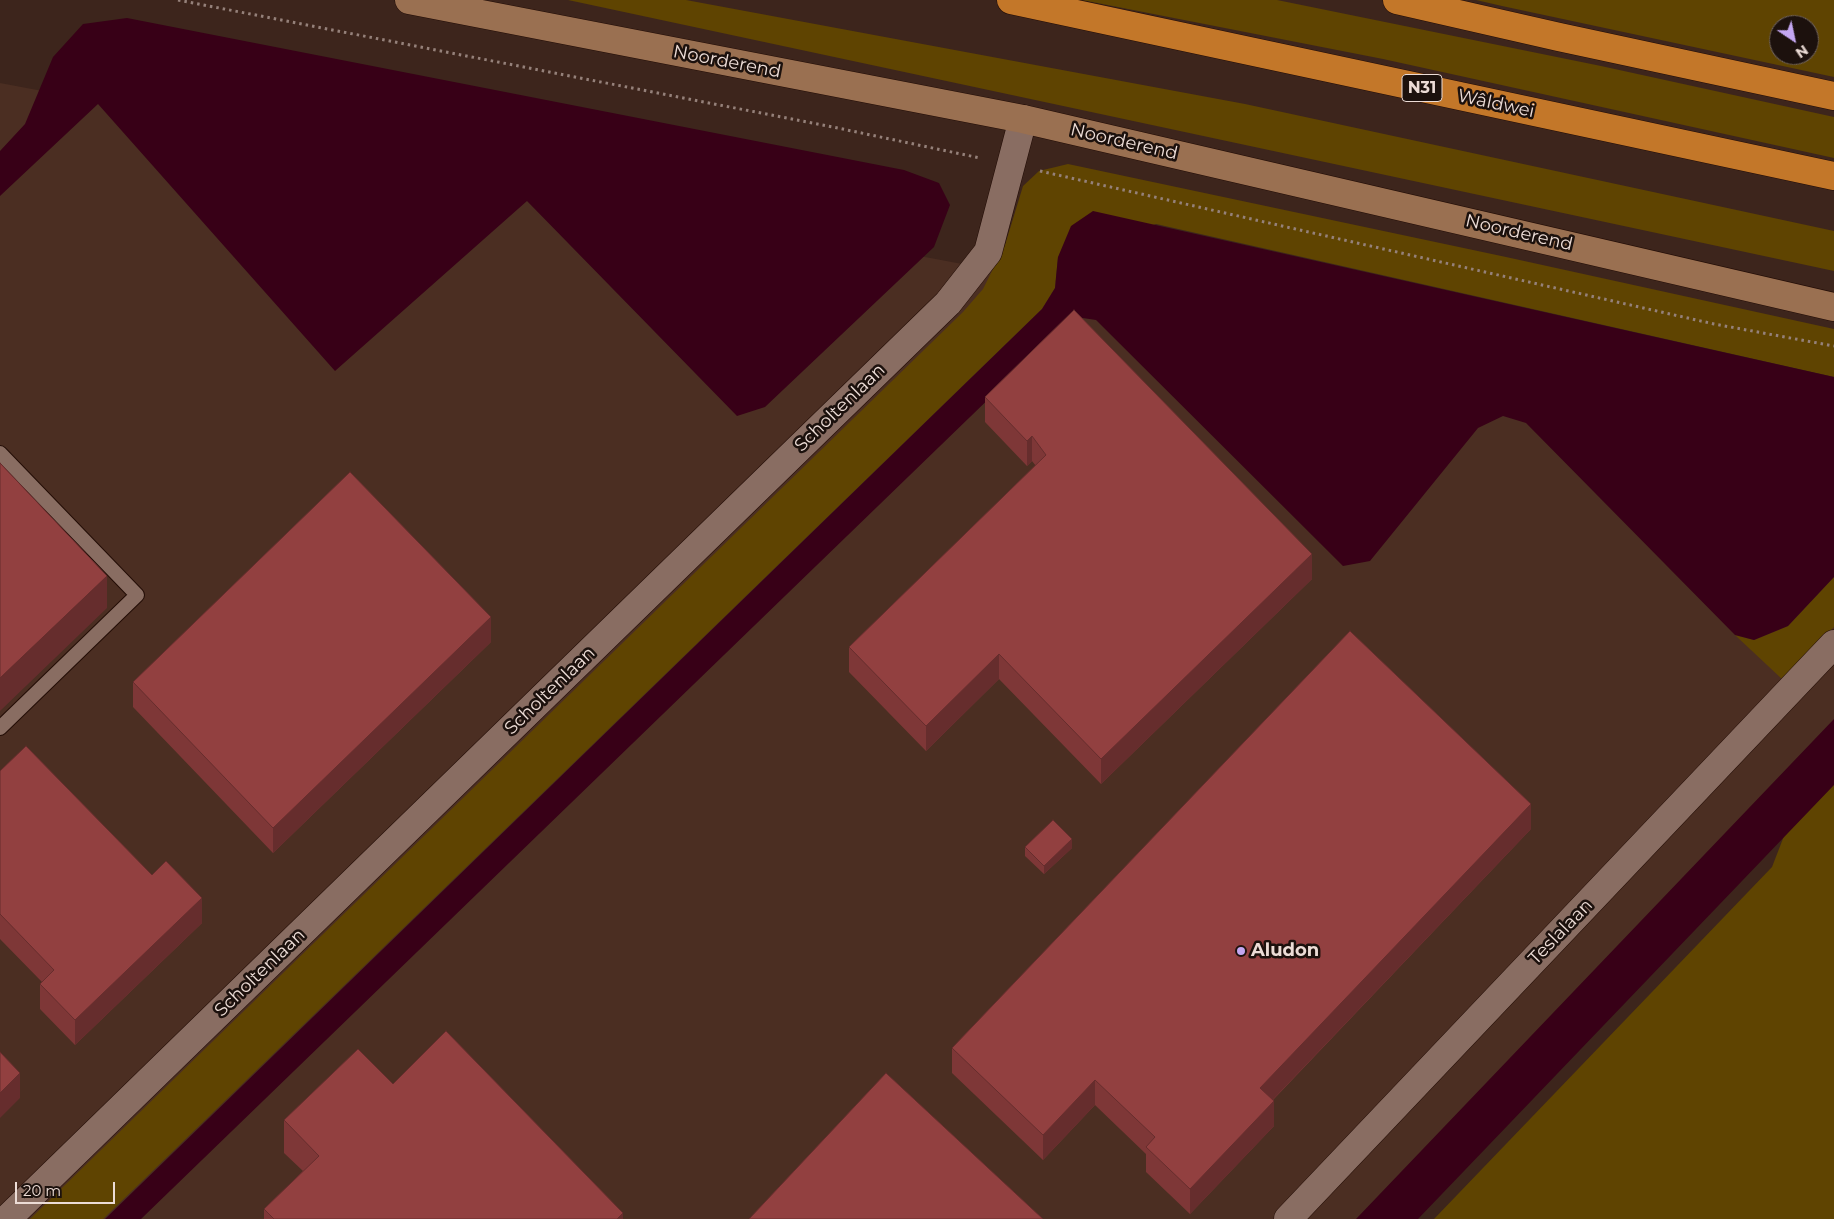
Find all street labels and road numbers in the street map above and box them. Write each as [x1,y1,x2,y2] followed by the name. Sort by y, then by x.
[671,41,783,83] street label: Noorderend
[1402,75,1442,102] road number: N31
[1456,85,1536,123] street label: Wâldwei
[1068,119,1180,165] street label: Noorderend
[1463,210,1575,256] street label: Noorderend
[790,359,890,457] street label: Scholtenlaan
[500,642,600,740] street label: Scholtenlaan
[1525,895,1597,969] street label: Teslalaan
[210,924,310,1022] street label: Scholtenlaan

